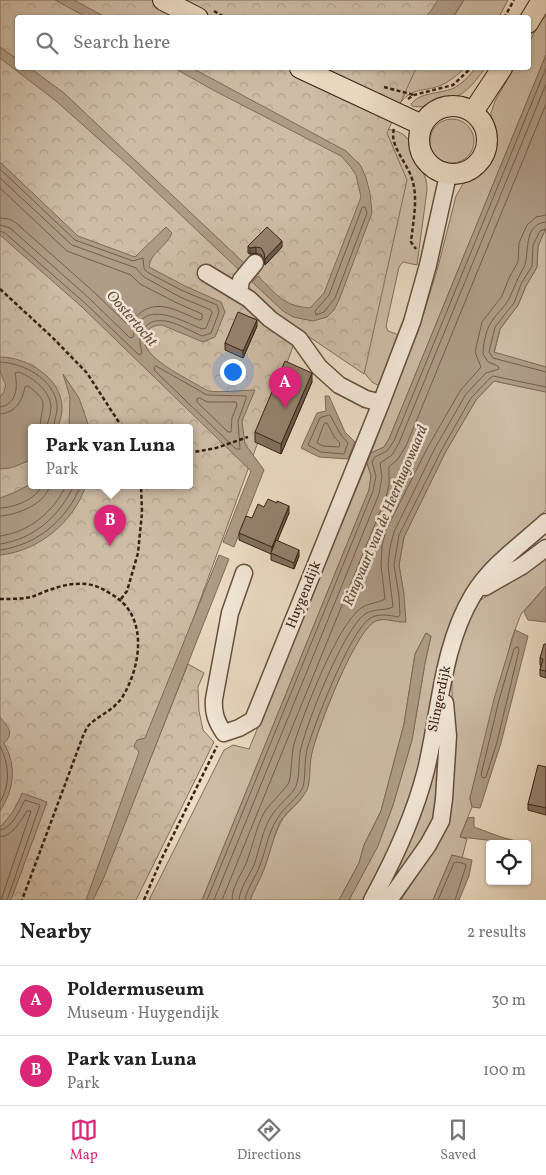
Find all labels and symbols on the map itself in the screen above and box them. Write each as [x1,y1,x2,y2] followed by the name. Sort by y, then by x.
[101,286,162,353] water label: Oostertocht
[220,359,246,385] your location
[269,367,301,408] pin: A
[338,422,434,610] water label: Ringvaart van de Heerhugowaard
[94,505,126,546] pin: B
[282,558,326,632] street label: Huygendijk
[424,664,456,734] street label: Slingerdijk

